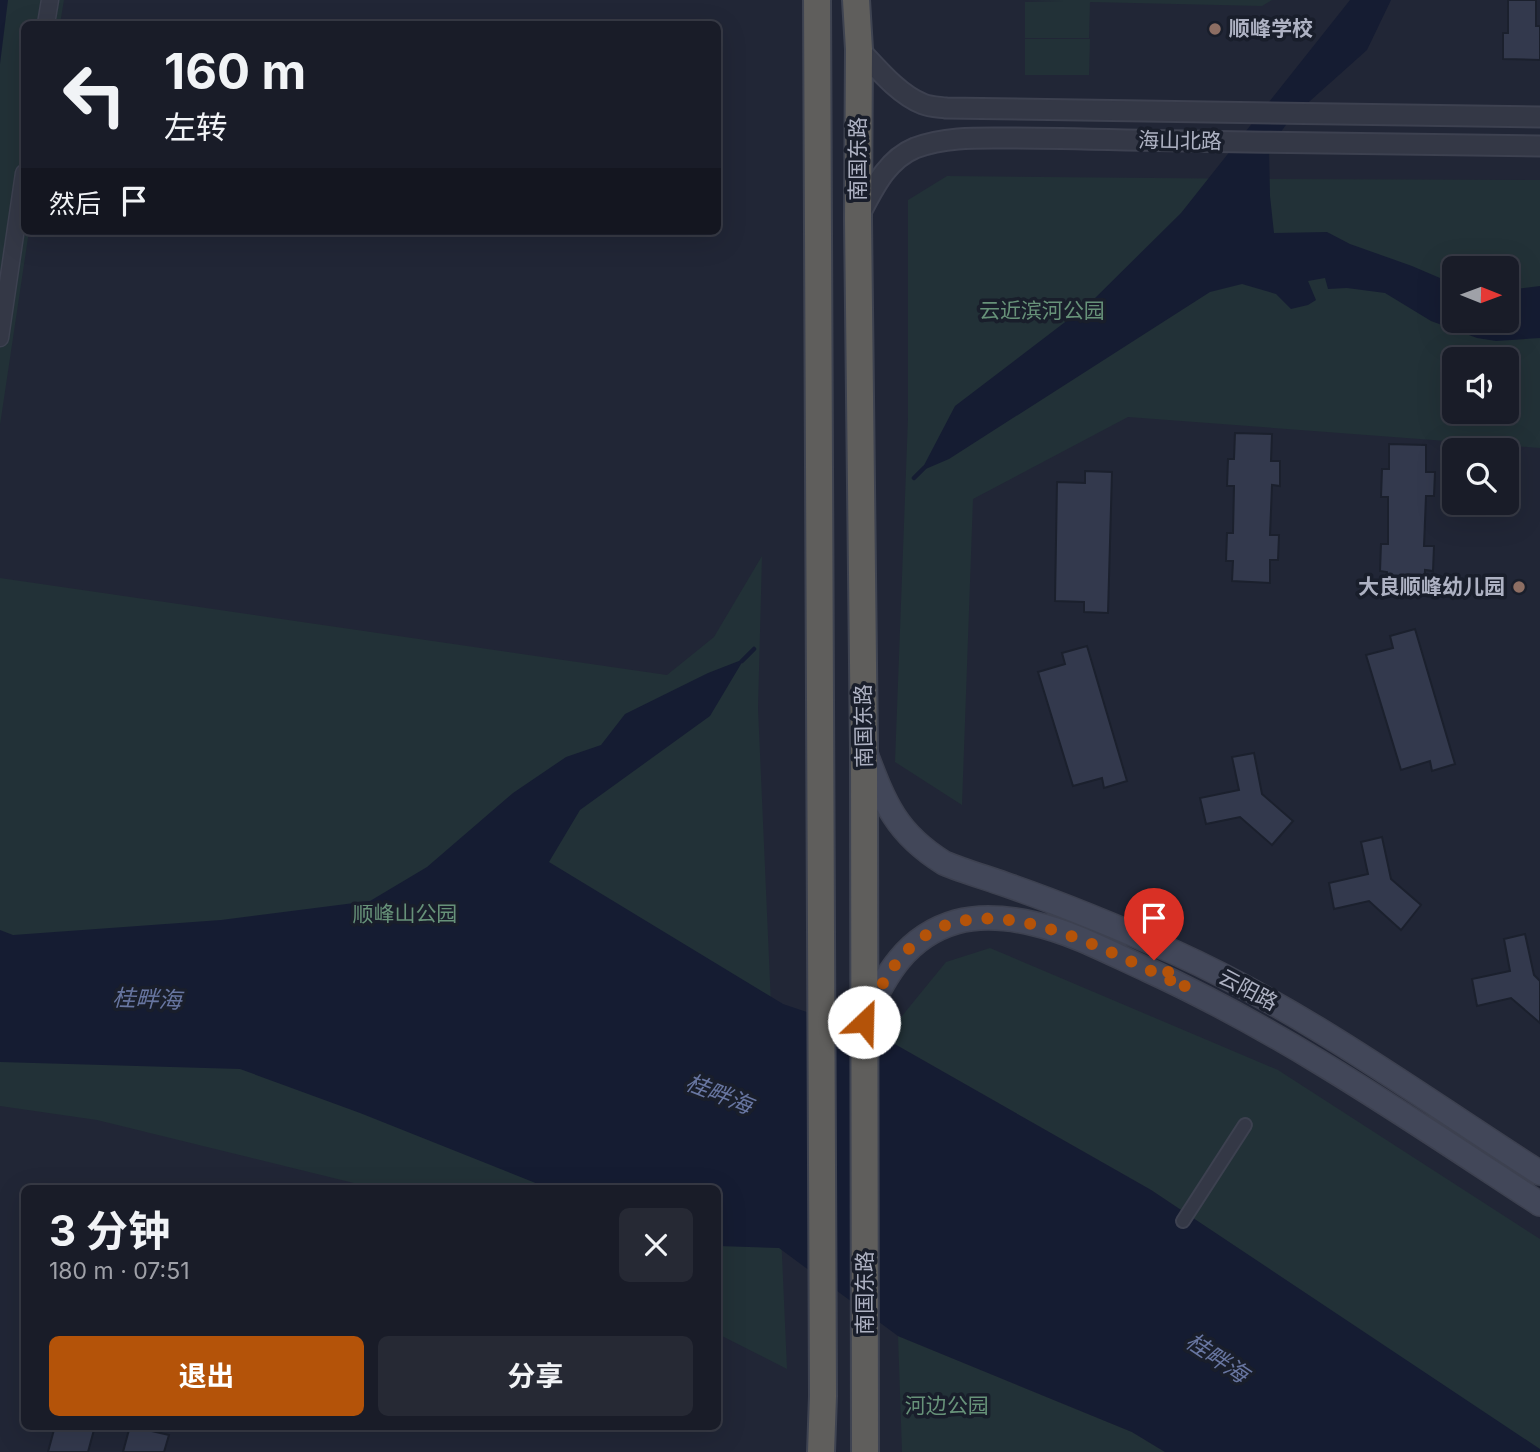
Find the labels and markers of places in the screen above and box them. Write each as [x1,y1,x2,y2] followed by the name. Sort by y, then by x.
[1229,16,1313,41] place label: 顺峰学校
[1207,21,1223,37] marker: 顺峰学校
[1358,574,1505,599] place label: 大良顺峰幼儿园
[1511,579,1527,595] marker: 大良顺峰幼儿园
[1124,888,1184,960] pin

